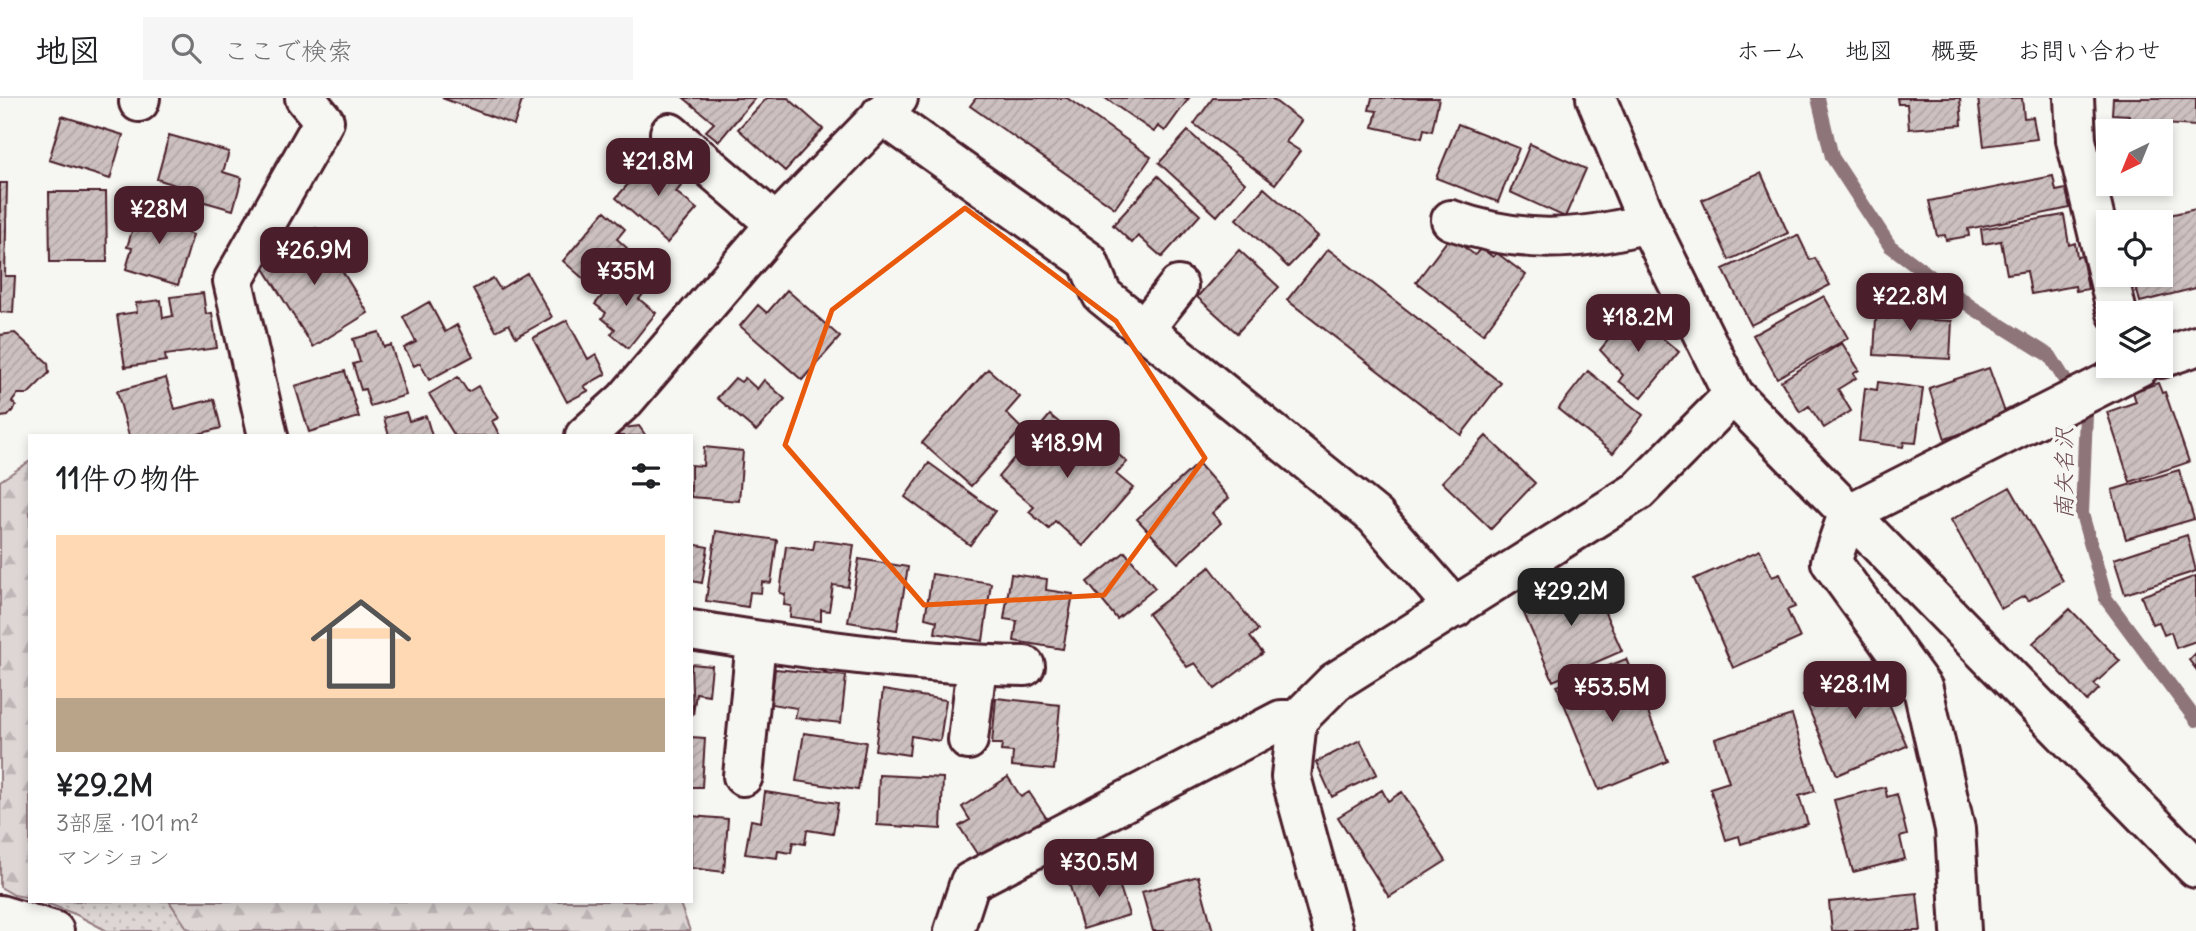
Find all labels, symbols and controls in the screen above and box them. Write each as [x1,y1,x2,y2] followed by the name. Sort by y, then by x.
[143,17,633,80] search box
[35,29,101,71] text: 地図
[167,29,205,67] icon: search
[223,34,353,67] text: ここで検索
[1736,35,1807,65] text: ホーム
[1845,35,1893,65] text: 地図
[1931,35,1979,65] text: 概要
[2017,35,2161,65] text: お問い合わせ
[2096,119,2174,196] north arrow
[2096,119,2173,378] map controls
[601,139,715,198] pin: ¥21.8M
[622,146,694,175] text: ¥21.8M
[118,186,200,246] pin: ¥28M
[130,194,188,223] text: ¥28M
[2096,210,2173,287] button: locate
[257,228,371,287] pin: ¥26.9M
[276,235,352,264] text: ¥26.9M
[585,248,667,308] pin: ¥35M
[597,256,655,285] text: ¥35M
[1853,274,1967,333] pin: ¥22.8M
[1872,281,1948,310] text: ¥22.8M
[1581,294,1695,354] pin: ¥18.2M
[2096,301,2173,378] button: layers
[1602,302,1674,331] text: ¥18.2M
[1010,420,1124,480] pin: ¥18.9M
[2049,426,2078,519] water label: 南矢名沢
[1031,428,1103,457] text: ¥18.9M
[627,457,665,495] icon: filters
[56,459,200,497] text: 11件の物件
[1514,568,1628,628] pin: ¥29.2M
[1534,576,1608,605] text: ¥29.2M
[298,581,424,707] icon: home
[1798,662,1912,721] pin: ¥28.1M
[1555,664,1669,724] pin: ¥53.5M
[1820,669,1890,698] text: ¥28.1M
[1574,672,1650,701] text: ¥53.5M
[56,766,154,804] text: ¥29.2M
[56,808,199,837] text: 3部屋 · 101 m²
[1042,840,1156,899] pin: ¥30.5M
[56,842,170,871] text: マンション
[1060,847,1138,876] text: ¥30.5M

